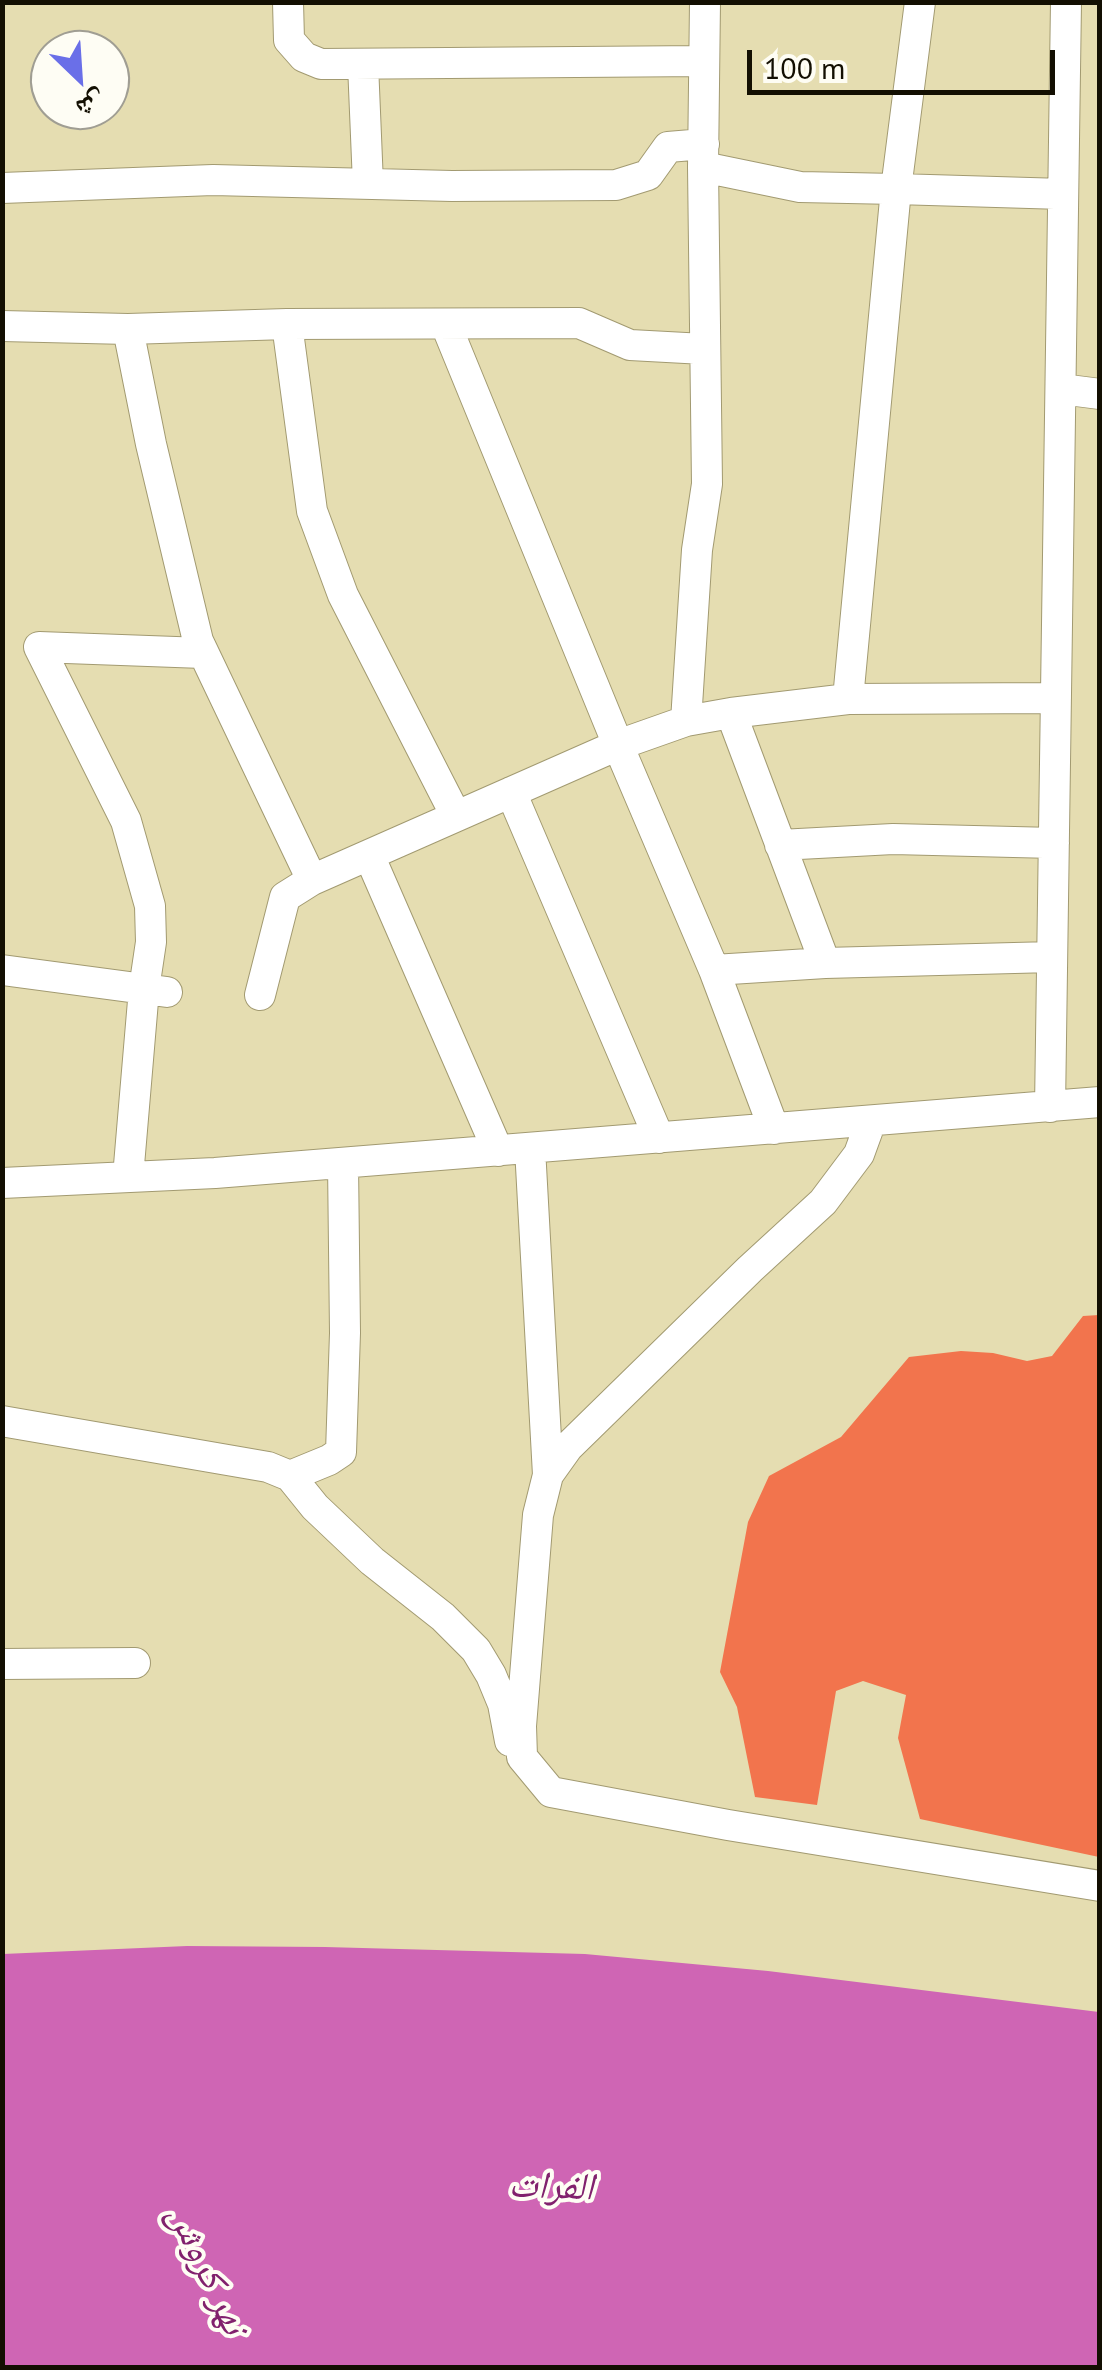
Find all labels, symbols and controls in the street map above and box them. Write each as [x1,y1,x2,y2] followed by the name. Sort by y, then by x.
[30,30,130,130] north arrow
[752,30,1060,92] scale bar
[764,48,845,87] text: 100 m
[71,83,113,129] text: ش
[507,2163,595,2211] water label: الفرات
[157,2198,257,2342] water label: نهر كروش

